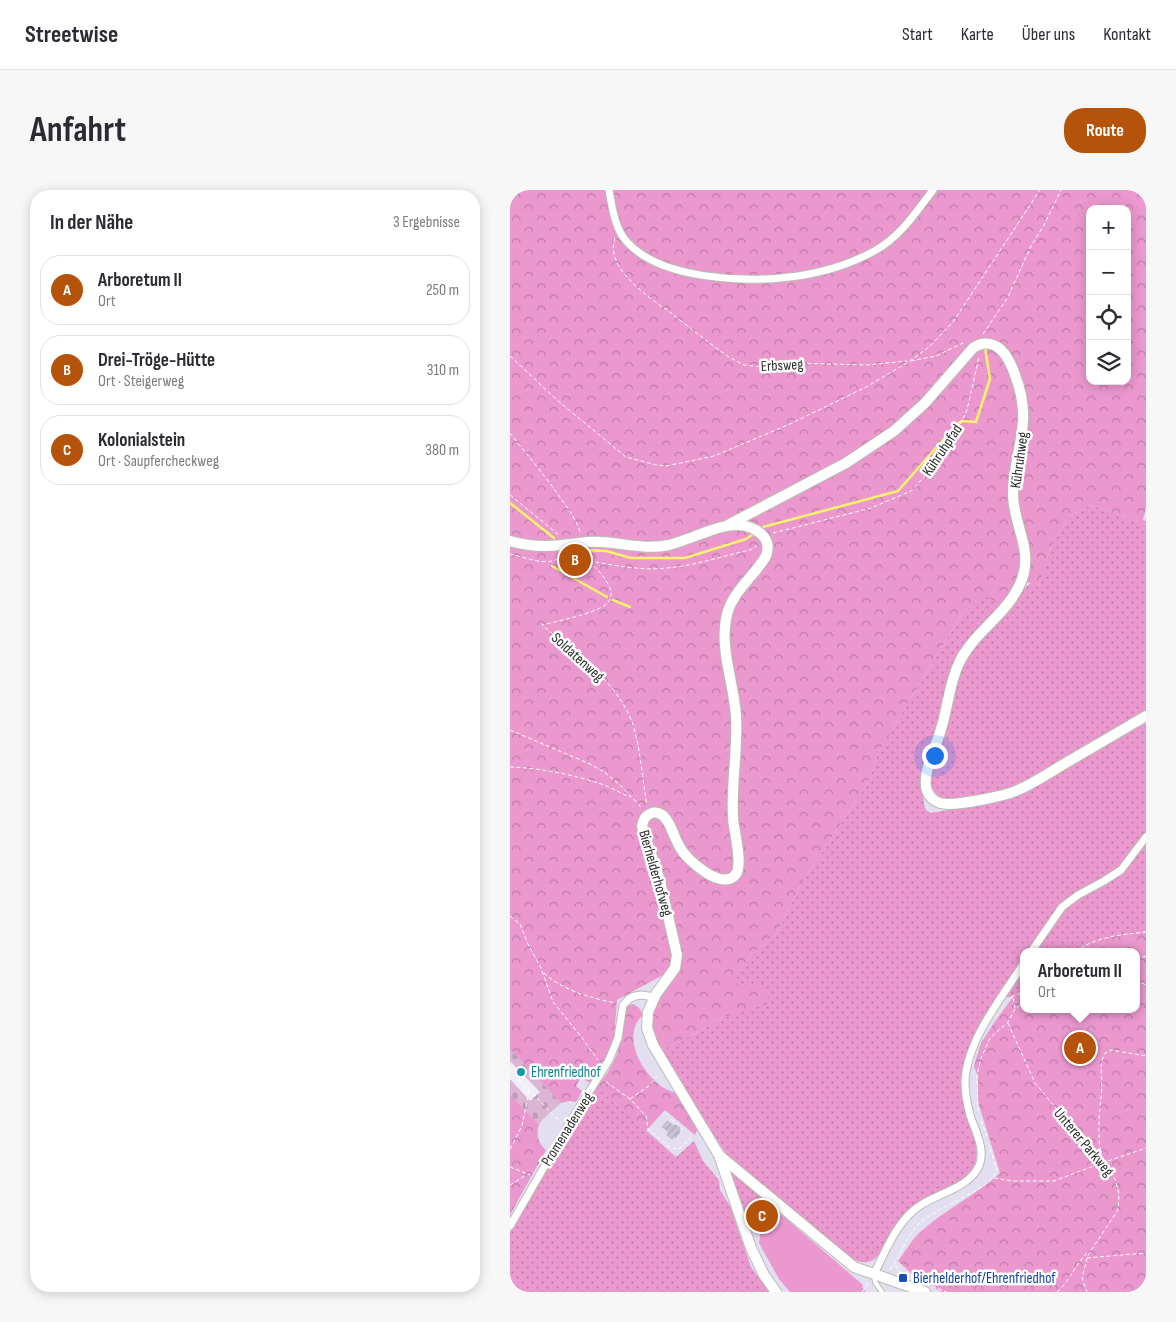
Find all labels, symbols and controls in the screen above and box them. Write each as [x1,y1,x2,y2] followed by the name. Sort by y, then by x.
[25,20,118,49] text: Streetwise
[902,24,933,45] text: Start
[961,24,994,45] text: Karte
[1022,24,1075,45] text: Über uns
[1103,24,1151,45] text: Kontakt
[1064,108,1146,153] button: Route
[30,109,126,152] text: Anfahrt
[1086,205,1131,385] map controls
[1086,205,1131,250] button: +
[50,210,133,235] text: In der Nähe
[393,213,460,232] text: 3 Ergebnisse
[1086,250,1131,295] button: −
[98,269,182,292] text: Arboretum II
[63,281,71,300] text: A
[426,281,459,300] text: 250 m
[98,292,116,311] text: Ort
[1086,295,1131,340] button: locate
[1086,340,1131,385] button: layers
[98,349,215,372] text: Drei-Tröge-Hütte
[760,355,804,376] street label: Erbsweg
[63,361,71,380] text: B
[427,361,459,380] text: 310 m
[98,372,184,391] text: Ort · Steigerweg
[918,421,967,480] street label: Kühruhpfad
[98,429,185,452] text: Kolonialstein
[1006,431,1033,489] street label: Kühruhweg
[63,441,71,460] text: C
[425,441,459,460] text: 380 m
[98,452,219,471] text: Ort · Saupfercheckweg
[559,541,591,579] pin: B
[547,629,608,686] street label: Soldatenweg
[922,743,948,769] your location
[634,828,677,919] street label: Bierhelderhofweg
[1020,948,1140,1013] popup
[1038,960,1122,983] text: Arboretum II
[1038,983,1056,1002] text: Ort
[1064,1029,1096,1067] pin: A
[531,1063,601,1082] place label: Ehrenfriedhof
[515,1066,527,1078] marker: Ehrenfriedhof
[537,1089,598,1170] street label: Promenadenweg
[1049,1104,1118,1180] street label: Unterer Parkweg
[746,1197,778,1235] pin: C
[913,1269,1056,1288] place label: Bierhelderhof/Ehrenfriedhof
[897,1272,909,1284] marker: Bierhelderhof/Ehrenfriedhof

